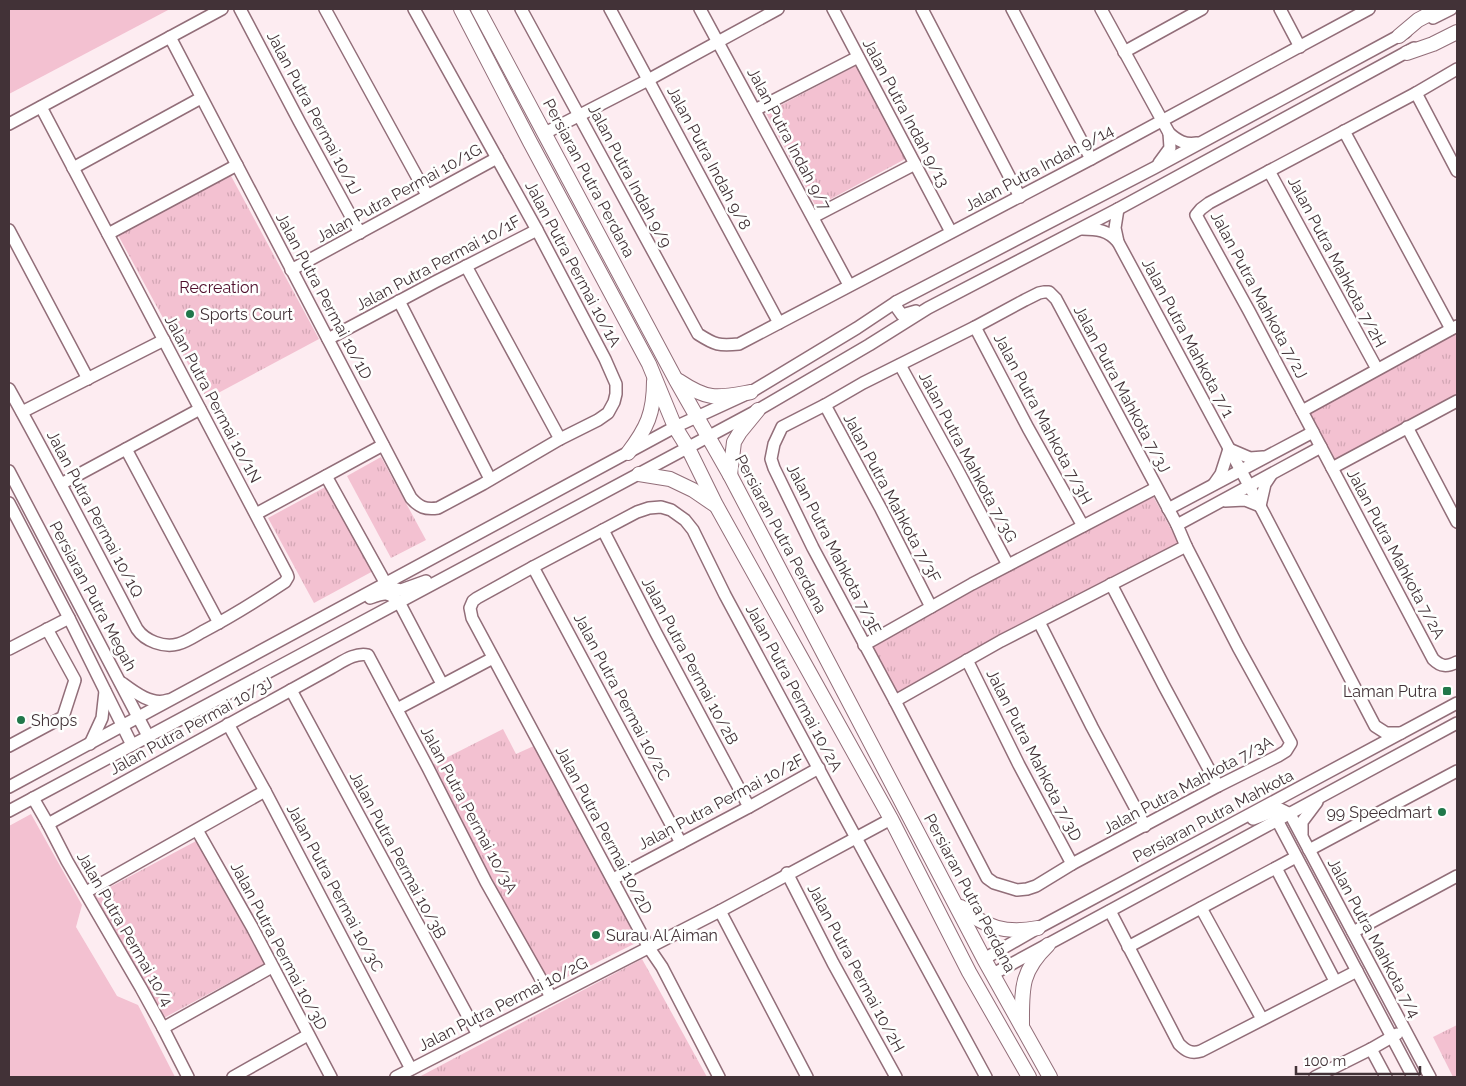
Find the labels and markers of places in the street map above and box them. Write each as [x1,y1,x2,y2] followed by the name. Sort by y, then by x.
[200,305,294,324] place label: Sports Court
[184,308,196,320] marker: Sports Court
[1343,682,1437,701] place label: Laman Putra
[1441,685,1453,697] marker: Laman Putra
[31,711,77,730] place label: Shops
[15,714,27,726] marker: Shops
[1326,803,1433,822] place label: 99 Speedmart
[1436,806,1448,818] marker: 99 Speedmart
[606,926,718,945] place label: Surau Al Aiman
[590,929,602,941] marker: Surau Al Aiman

